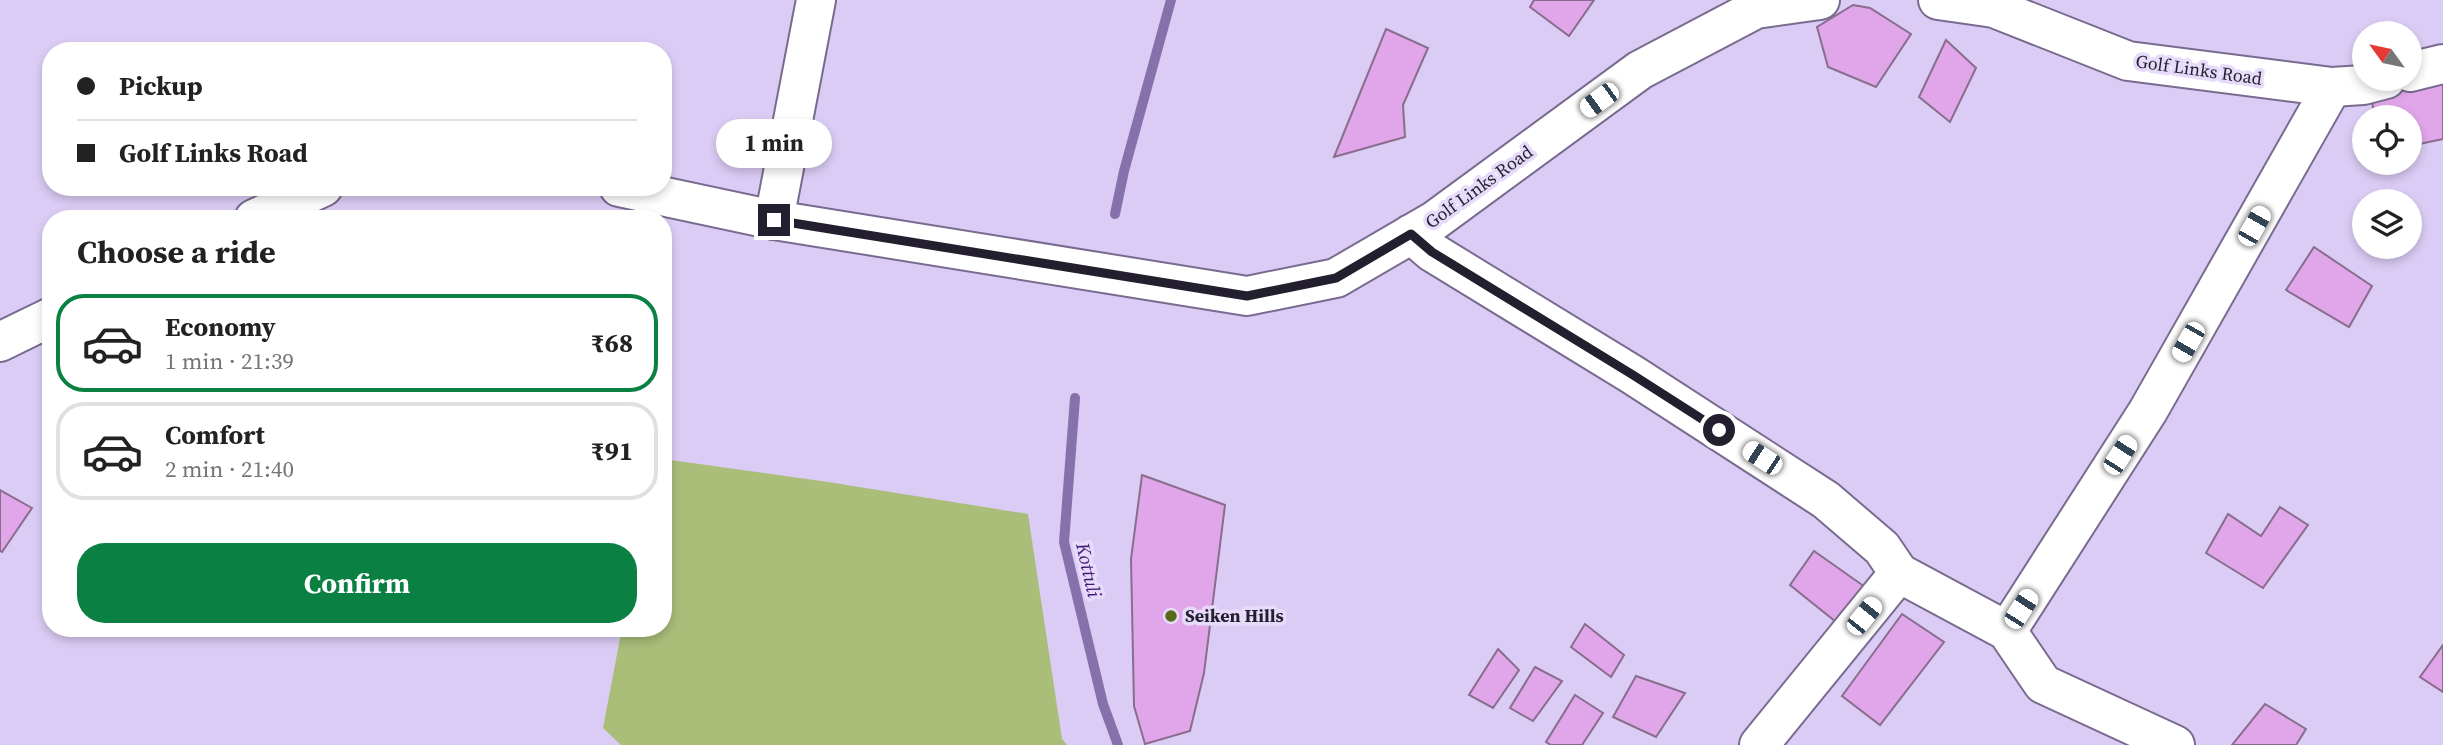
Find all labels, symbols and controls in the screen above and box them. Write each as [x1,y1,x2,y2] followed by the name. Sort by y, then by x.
[2352,21,2422,91] north arrow
[2352,21,2422,259] map controls
[2134,48,2264,91] street label: Golf Links Road
[119,68,203,104] text: Pickup
[1576,79,1623,121] car
[2352,105,2422,175] button: locate
[716,118,832,168] callout: 1 min
[744,127,804,159] text: 1 min
[119,135,308,171] text: Golf Links Road
[1420,139,1538,234] street label: Golf Links Road
[2352,189,2422,259] button: layers
[2235,203,2274,249] car
[758,204,790,236] route end
[77,230,276,274] text: Choose a ride
[165,309,276,345] text: Economy
[81,312,144,375] icon: car
[2169,319,2208,365] car
[591,325,633,361] text: ₹68
[165,345,294,377] text: 1 min · 21:39
[1703,414,1735,446] route start
[165,417,265,453] text: Comfort
[81,420,144,483] icon: car
[2100,432,2141,478] car
[591,433,633,469] text: ₹91
[1739,438,1786,478] car
[165,453,294,485] text: 2 min · 21:40
[1070,539,1108,600] water label: Kottuli
[77,543,637,623] button: Confirm
[2001,586,2042,632] car
[1843,593,1886,639] car
[1185,603,1284,628] place label: Seiken Hills
[1163,608,1179,624] marker: Seiken Hills

